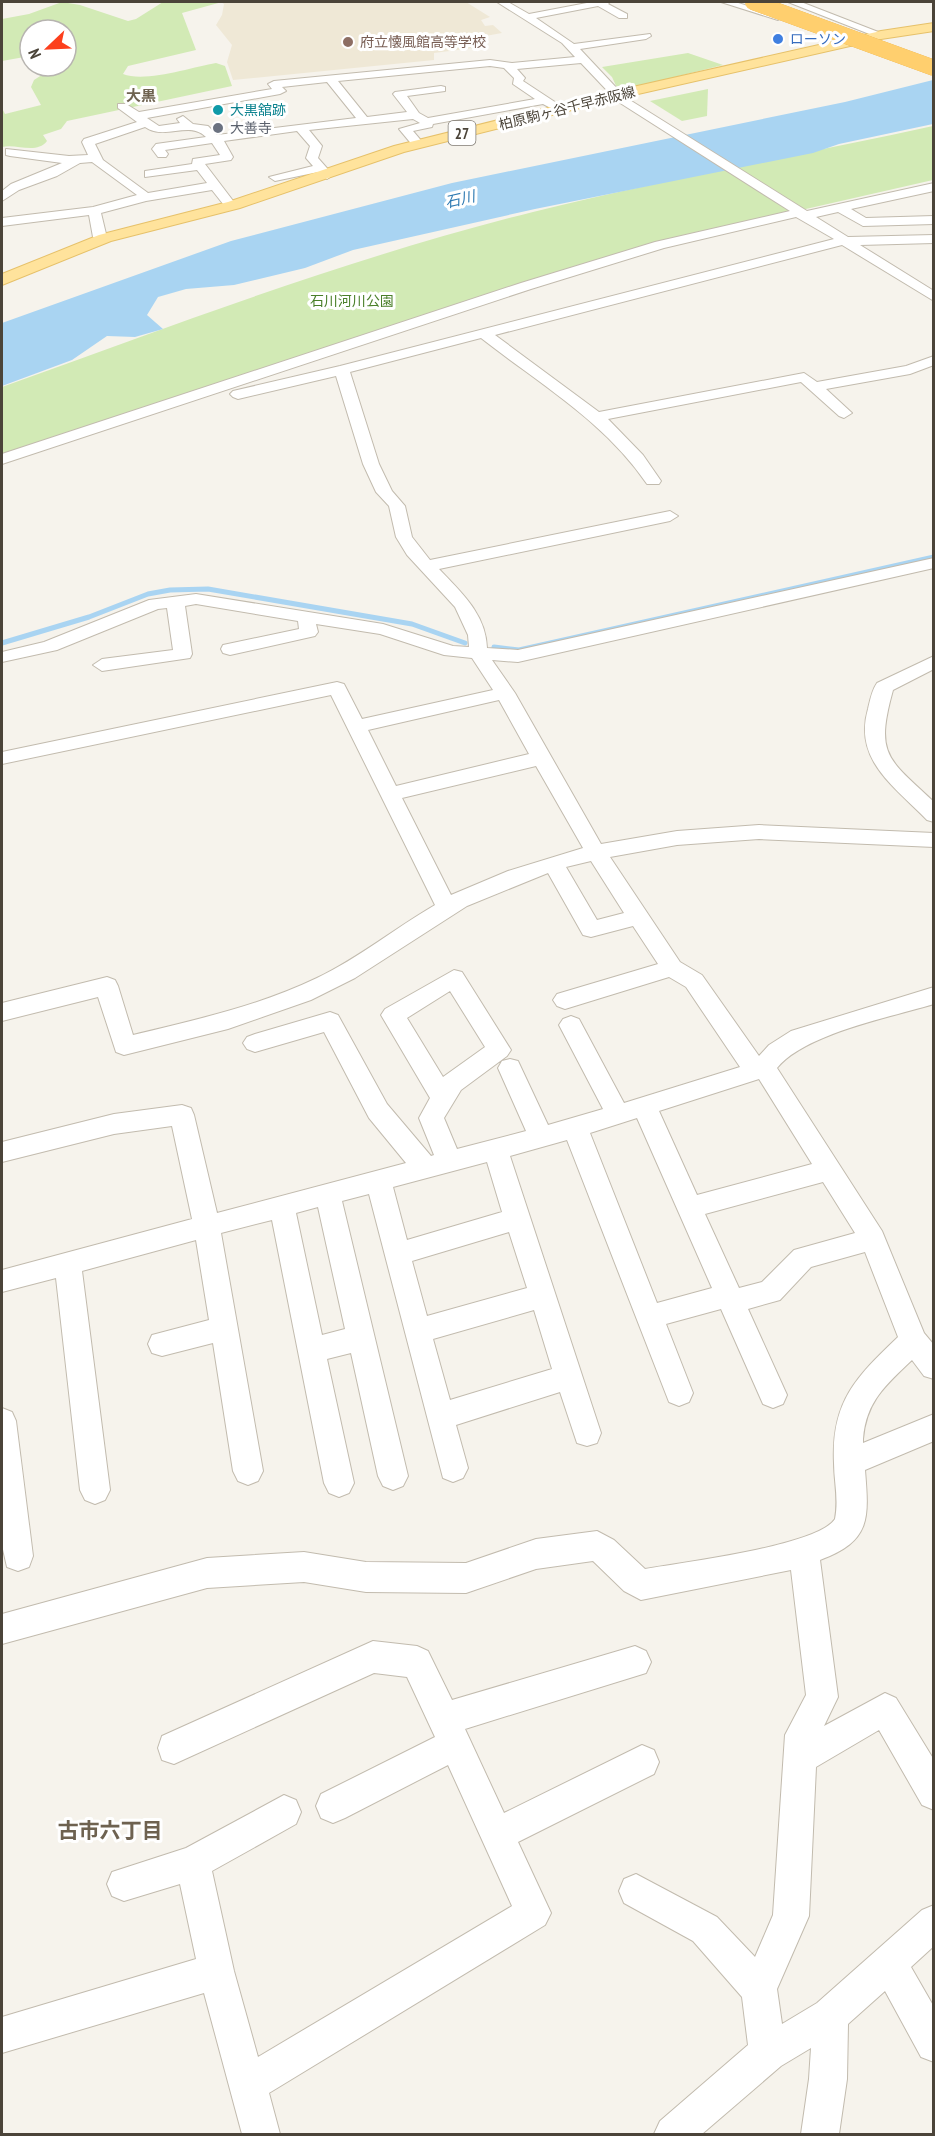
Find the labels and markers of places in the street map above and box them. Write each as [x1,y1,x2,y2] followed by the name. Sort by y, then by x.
[790,30,846,48] place label: ローソン
[771,32,785,46] marker: ローソン
[360,33,486,51] place label: 府立懐風館高等学校
[341,35,355,49] marker: 府立懐風館高等学校
[230,101,286,119] place label: 大黒舘跡
[211,103,225,117] marker: 大黒舘跡
[230,119,272,137] place label: 大善寺
[211,121,225,135] marker: 大善寺

